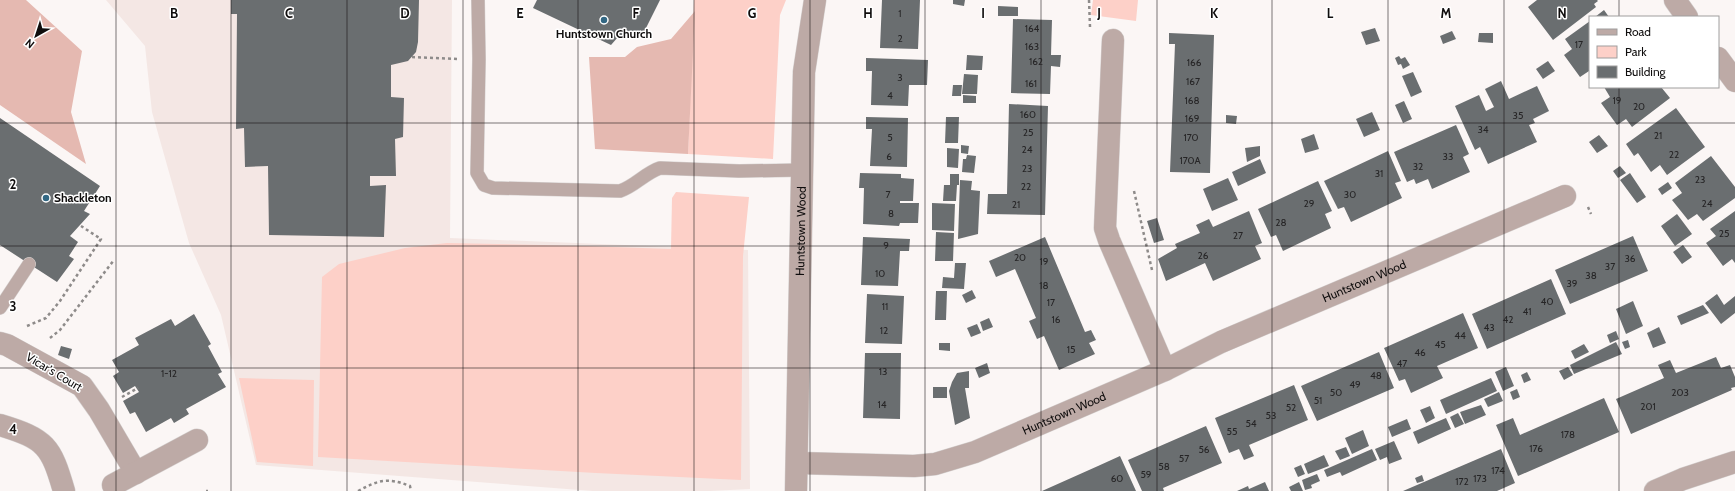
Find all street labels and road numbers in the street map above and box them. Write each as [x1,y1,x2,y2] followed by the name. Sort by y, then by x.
[792,186,809,276] street label: Huntstown Wood
[1320,256,1408,305] street label: Huntstown Wood
[23,349,85,394] street label: Vicar's Court
[1020,388,1108,438] street label: Huntstown Wood

